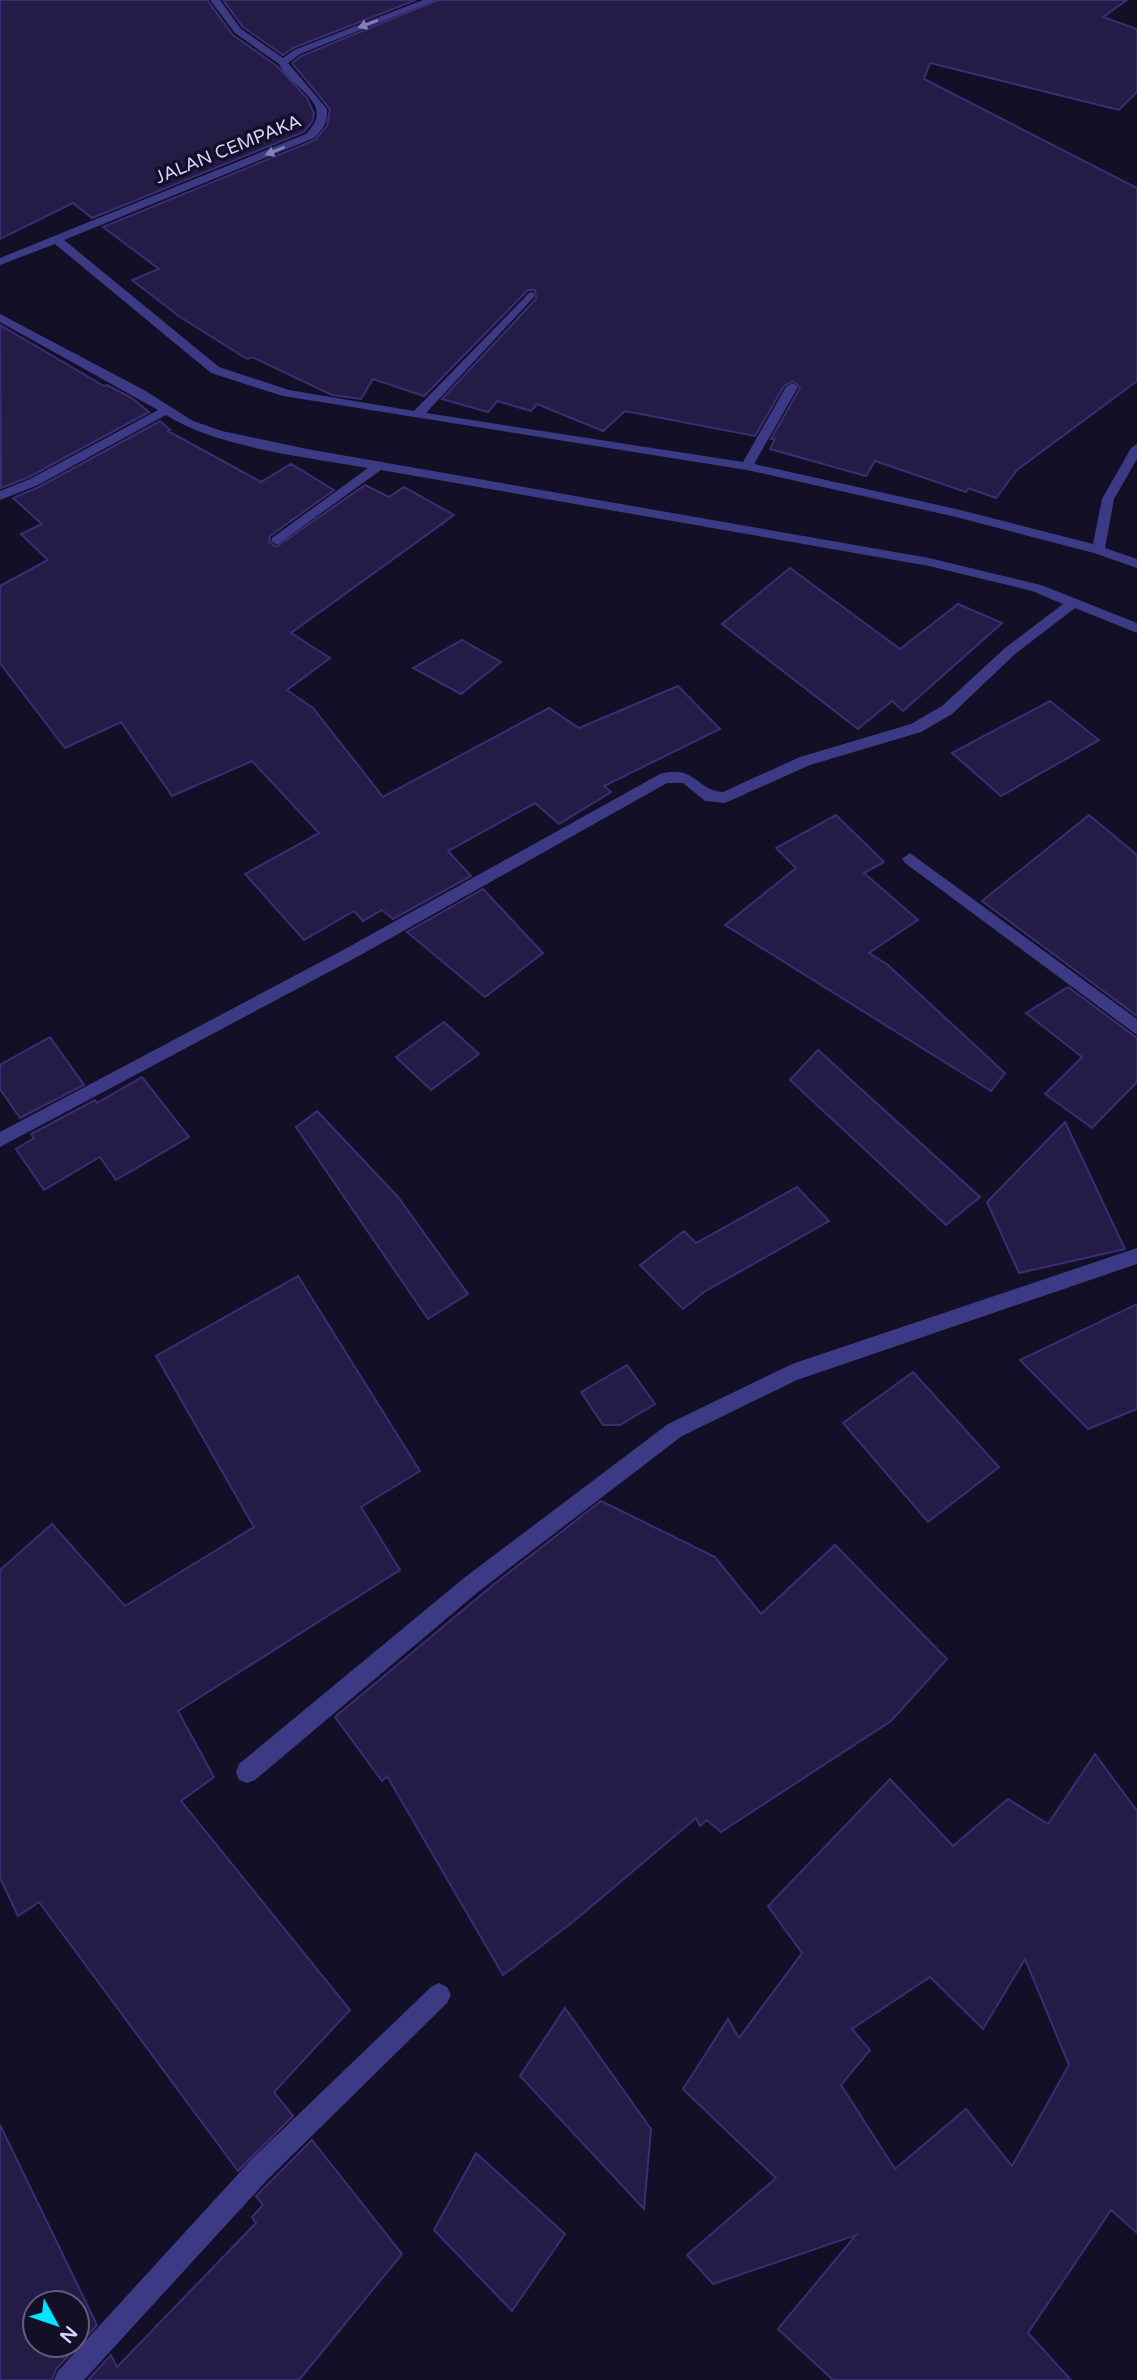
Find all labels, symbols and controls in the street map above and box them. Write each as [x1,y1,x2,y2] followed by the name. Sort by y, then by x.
[357,19,378,30] one-way arrow
[152,110,304,188] street label: JALAN CEMPAKA
[264,146,285,157] one-way arrow
[21,2289,91,2359] north arrow
[55,2321,82,2347] text: N

